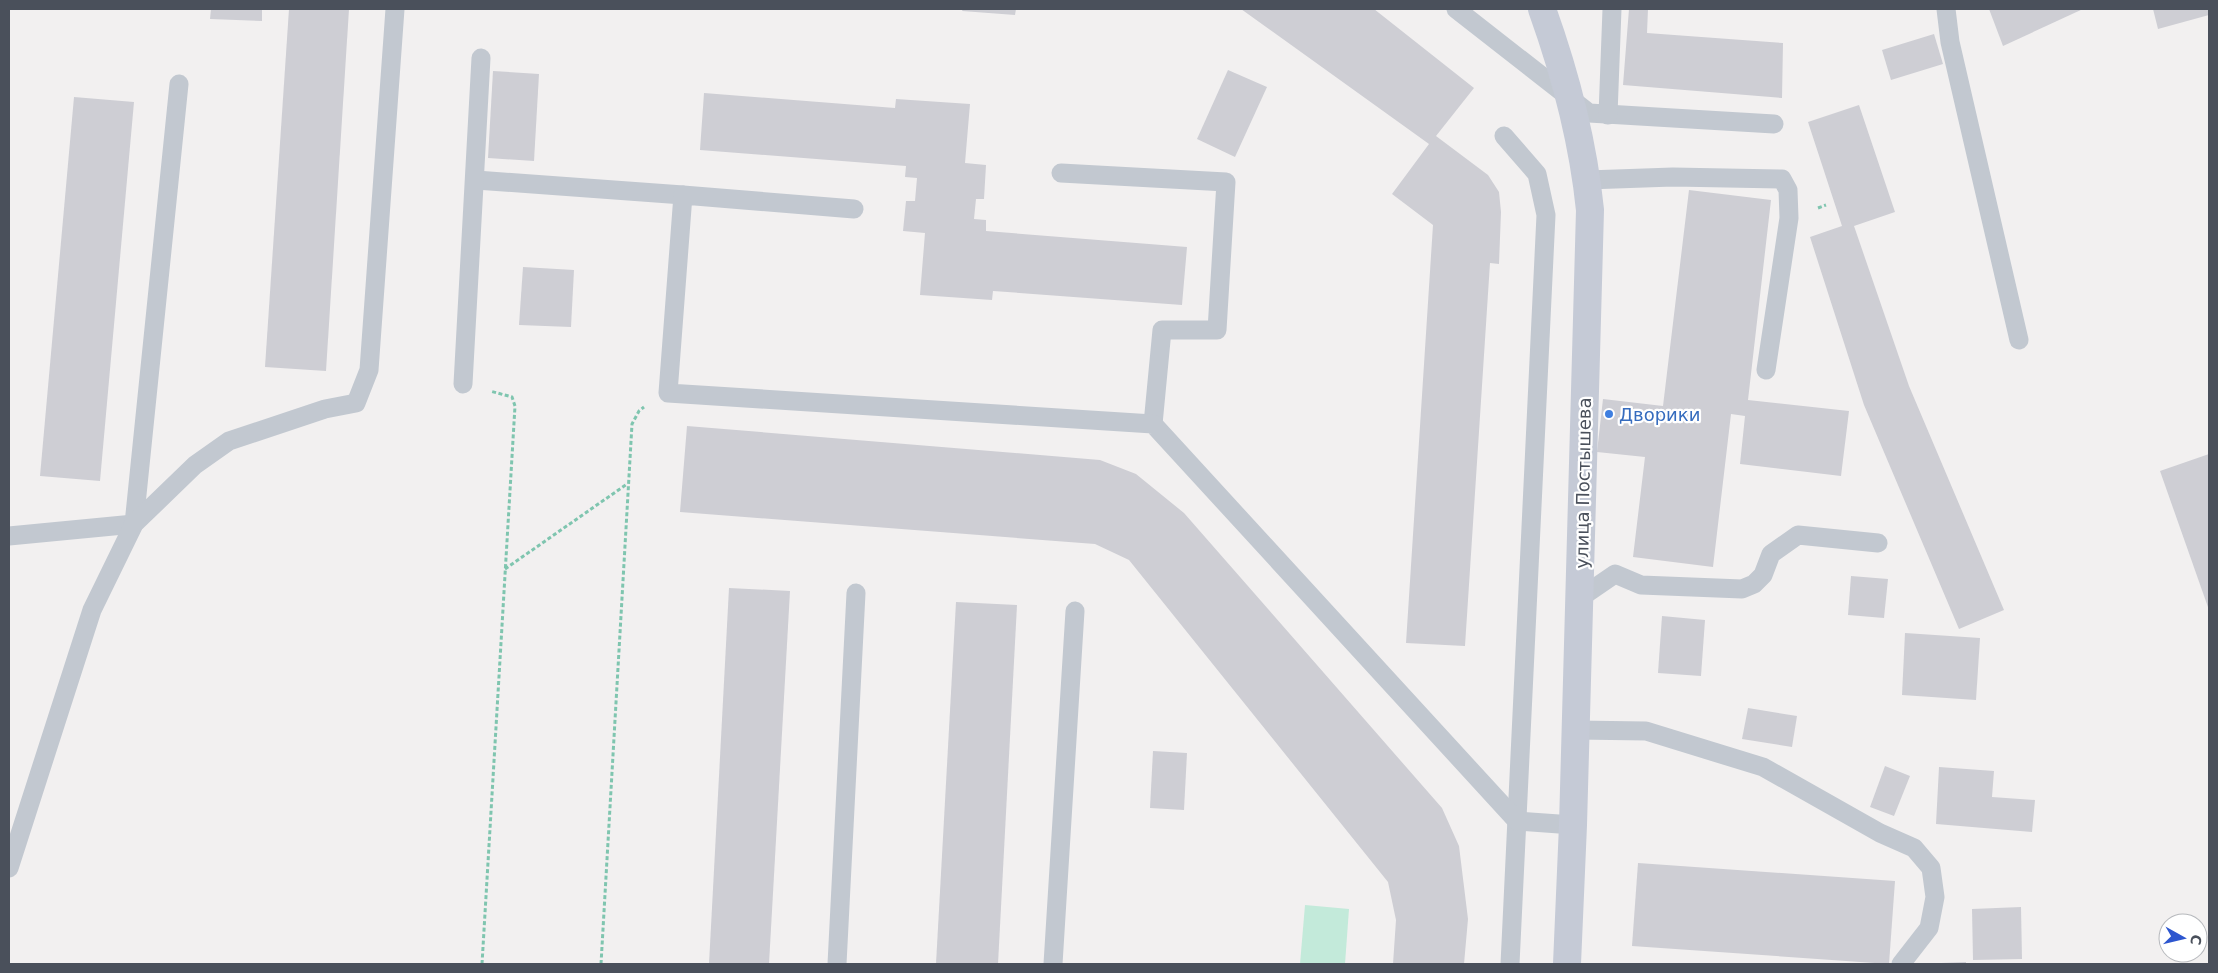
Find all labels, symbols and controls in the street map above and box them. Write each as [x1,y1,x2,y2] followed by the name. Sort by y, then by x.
[1571,397,1595,569] street label: улица Постышева
[1619,404,1700,425] place label: Дворики
[1603,408,1615,420] marker: Дворики
[2158,913,2208,963] north arrow
[2187,934,2205,946] text: С

